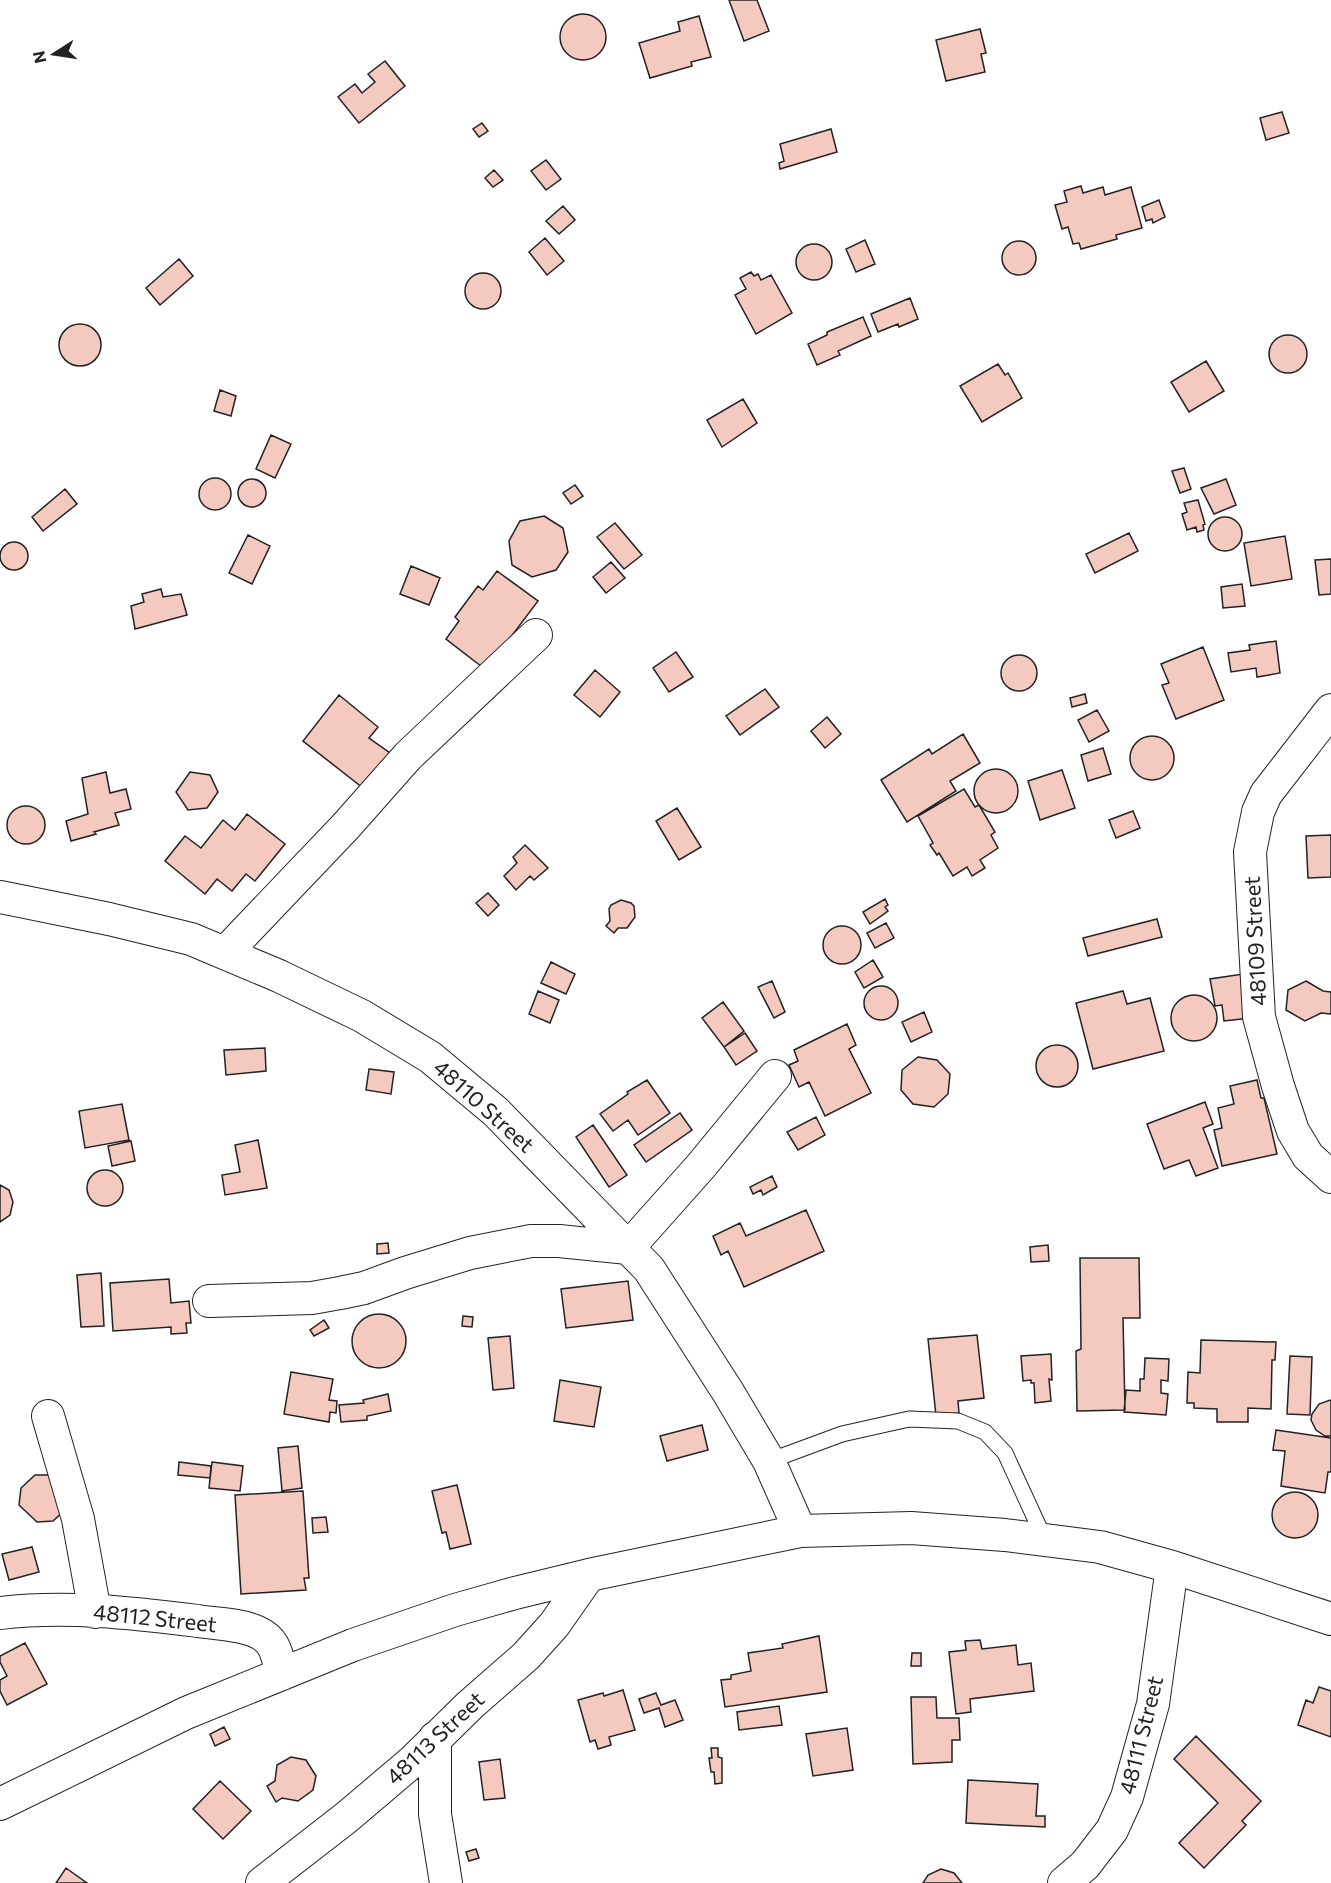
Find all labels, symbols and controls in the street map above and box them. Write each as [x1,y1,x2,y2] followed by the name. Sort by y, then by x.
[24,24,84,84] north arrow
[28,49,49,65] text: N
[1238,875,1271,1007] street label: 48109 Street
[428,1053,540,1158] street label: 48110 Street
[92,1598,218,1637] street label: 48112 Street
[1113,1673,1168,1797] street label: 48111 Street
[380,1685,489,1790] street label: 48113 Street

